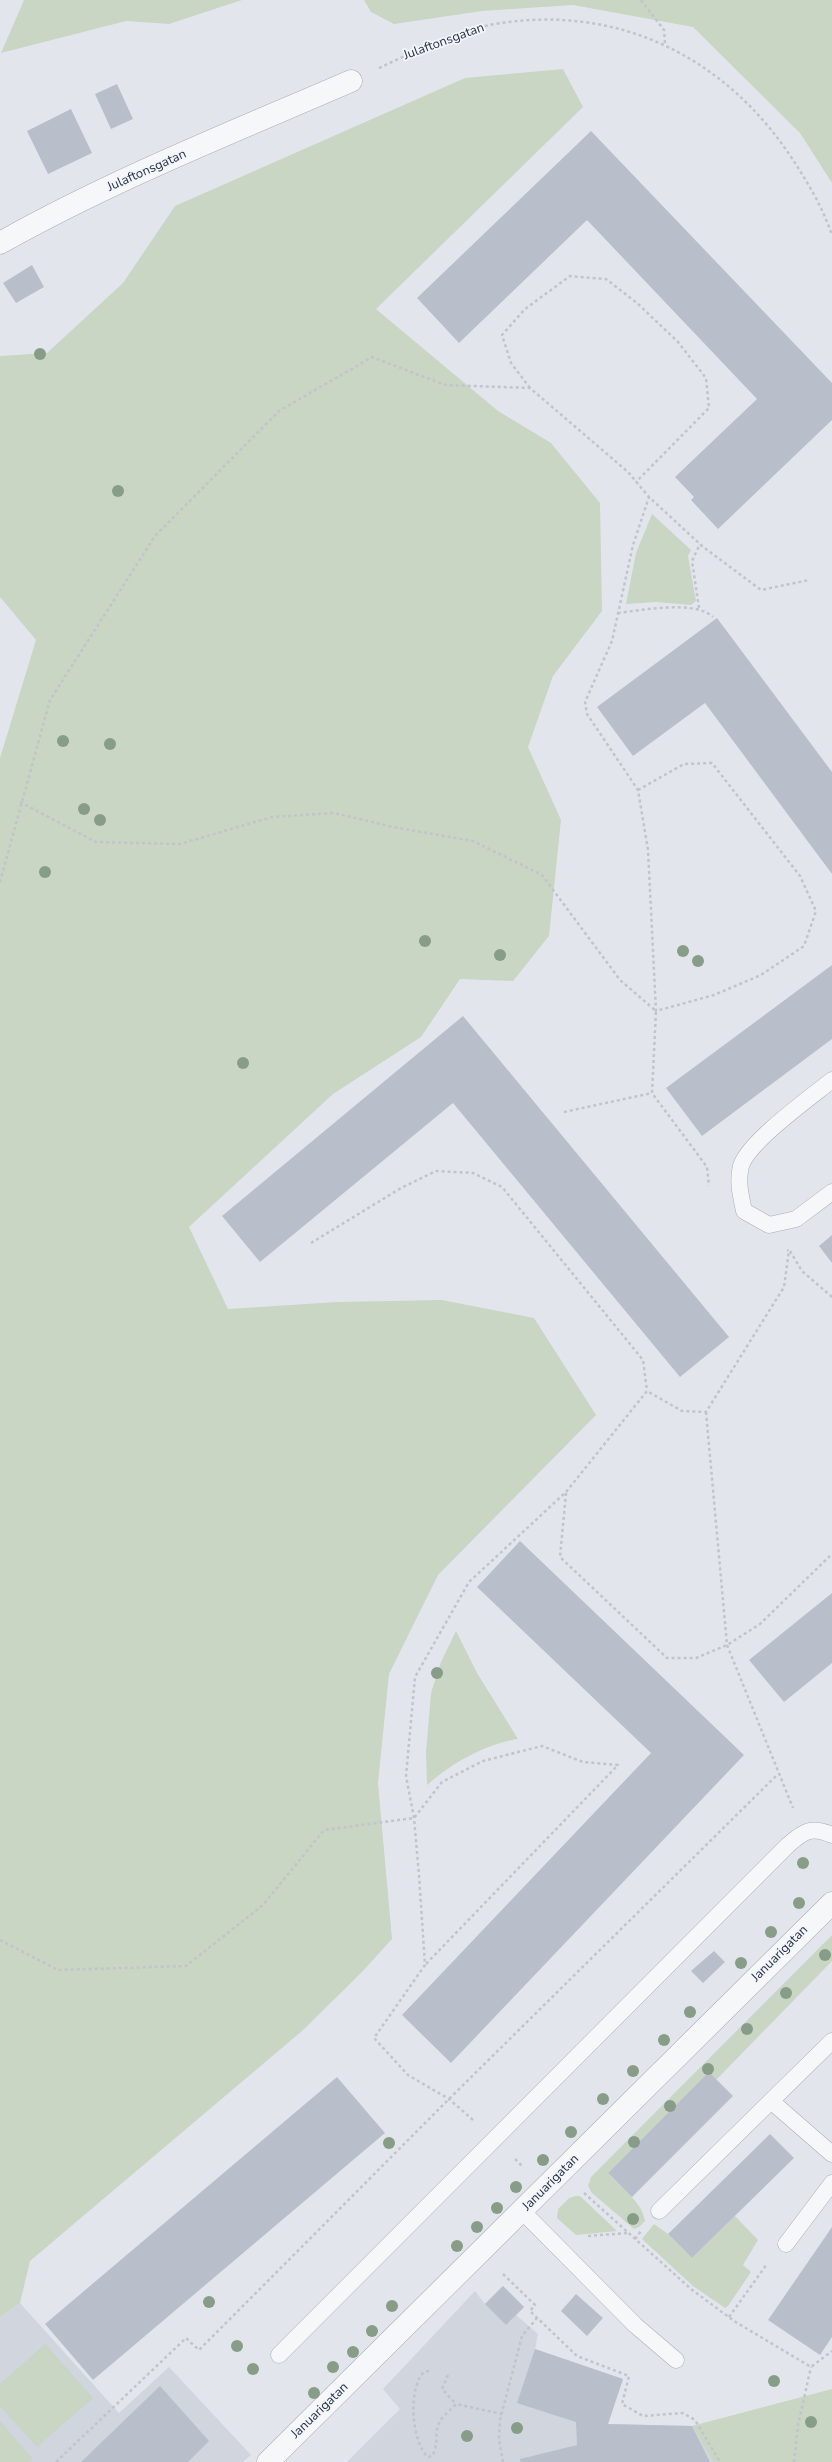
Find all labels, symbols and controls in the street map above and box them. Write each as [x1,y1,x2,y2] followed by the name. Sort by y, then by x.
[401,20,487,64] street label: Julaftonsgatan
[105,147,189,195] street label: Julaftonsgatan
[748,1922,812,1986] street label: Januarigatan
[519,2151,583,2215] street label: Januarigatan
[288,2380,352,2442] street label: Januarigatan

